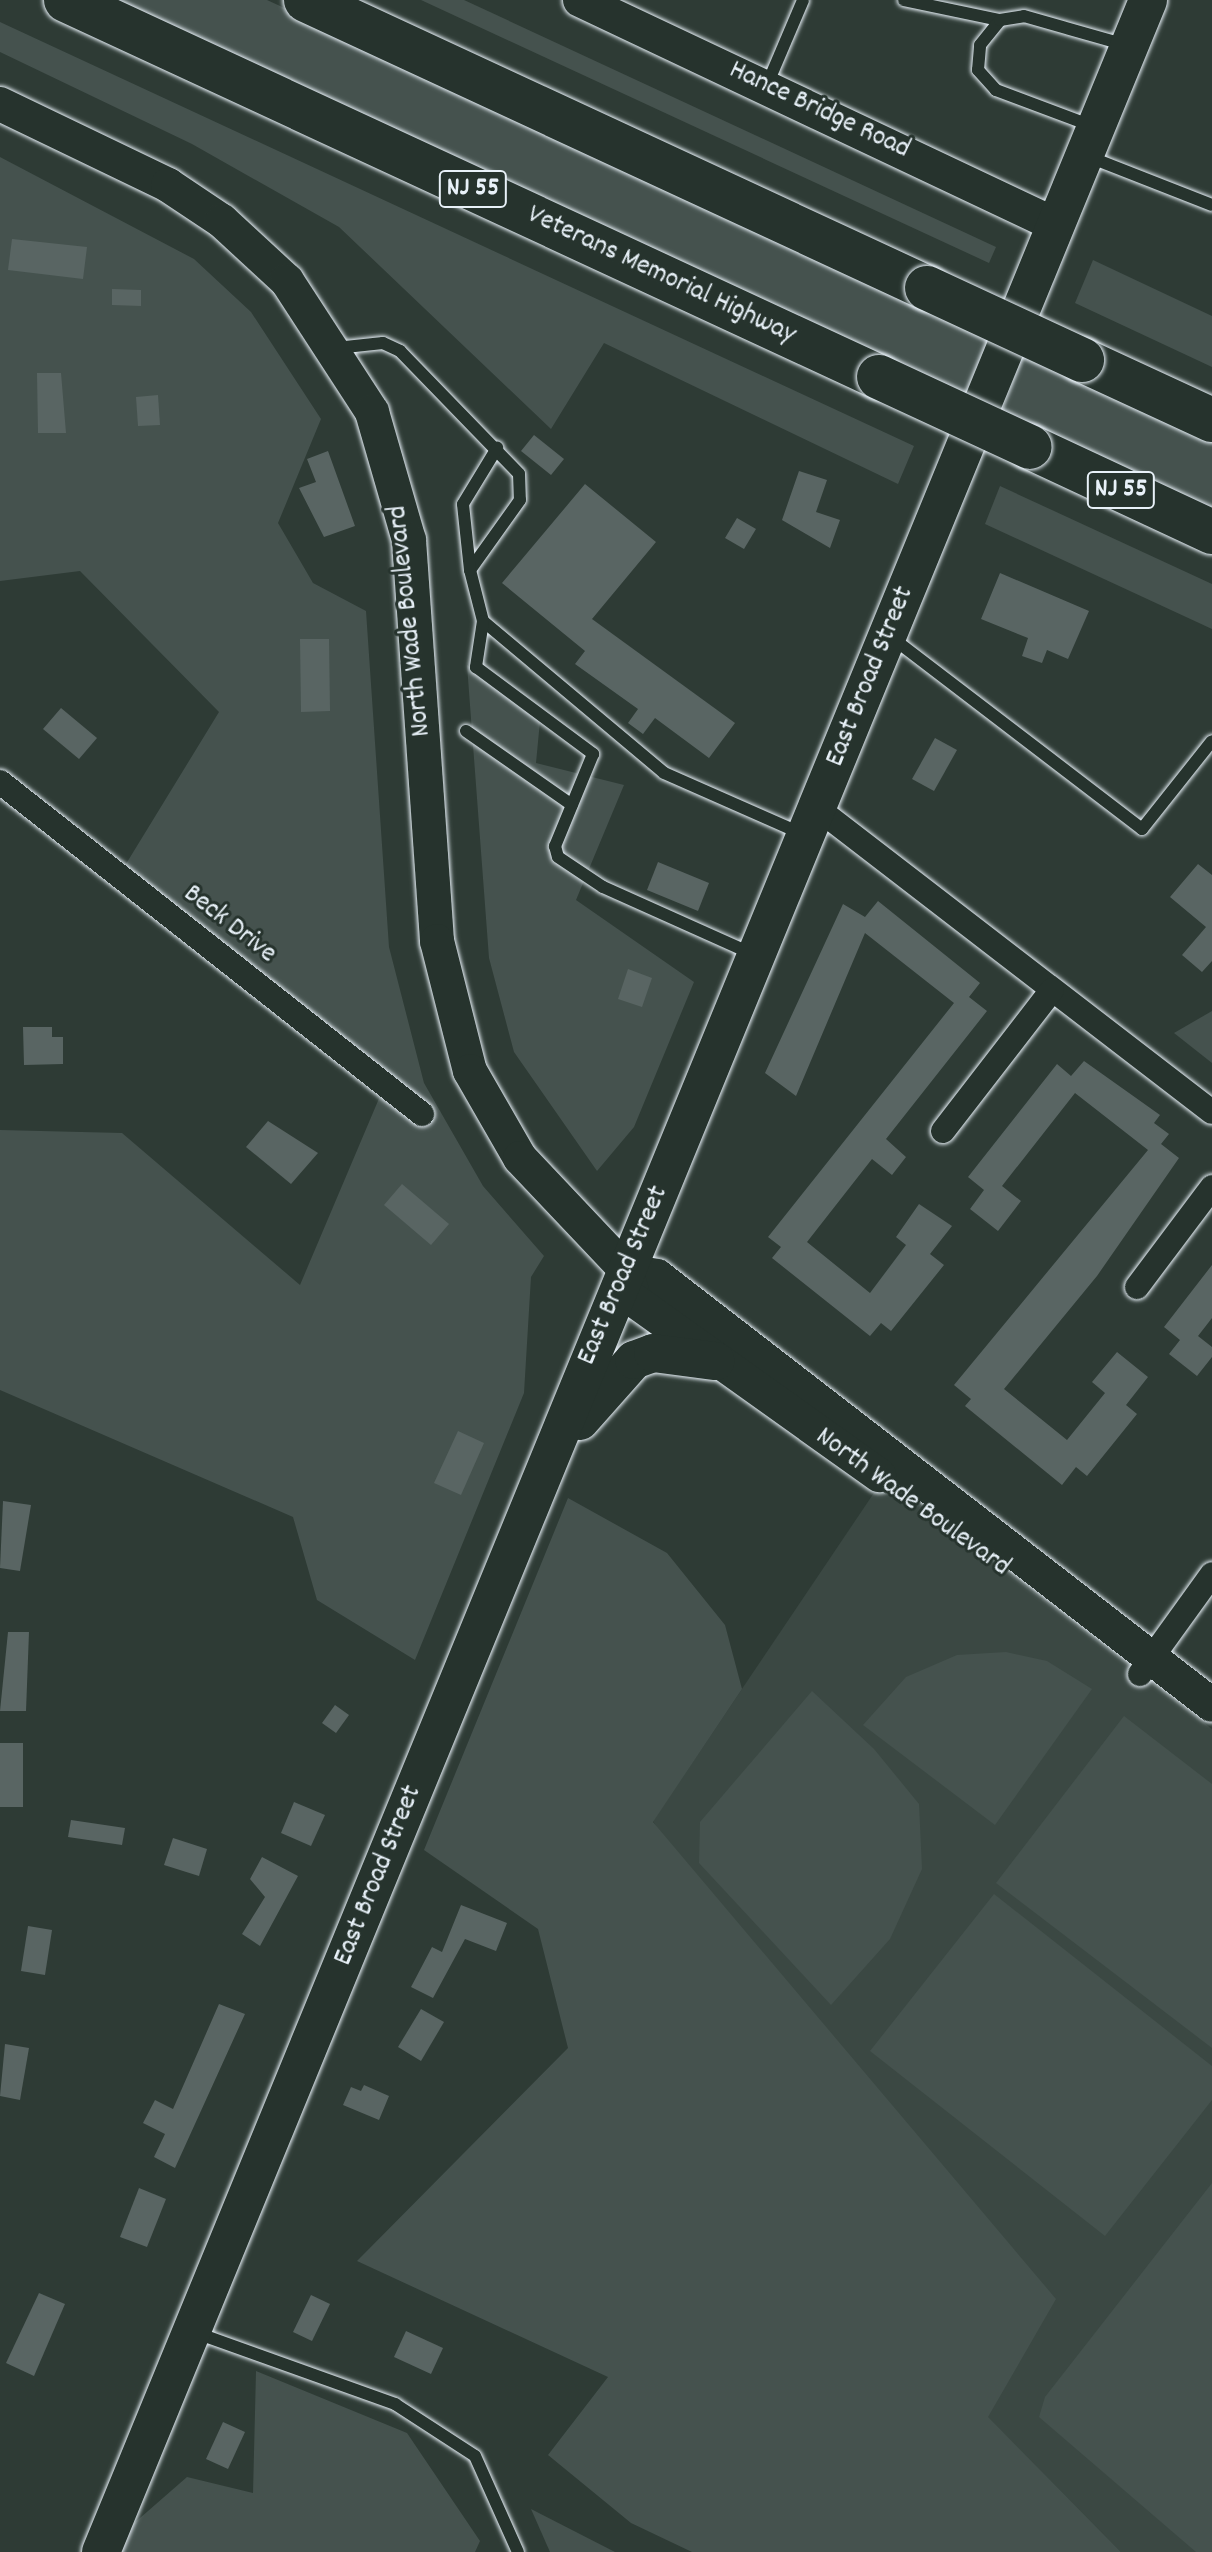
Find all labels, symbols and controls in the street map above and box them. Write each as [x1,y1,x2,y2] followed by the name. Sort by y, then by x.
[723,54,915,168] street label: Hance Bridge Road
[437,167,509,211] road number: NJ 55
[521,199,801,353] street label: Veterans Memorial Highway
[1085,468,1157,512] road number: NJ 55
[382,504,440,738] street label: North Wade Boulevard
[820,582,922,772] street label: East Broad Street
[176,878,282,972] street label: Beck Drive
[571,1181,677,1371] street label: East Broad Street
[808,1421,1016,1585] street label: North Wade Boulevard
[328,1781,430,1971] street label: East Broad Street

